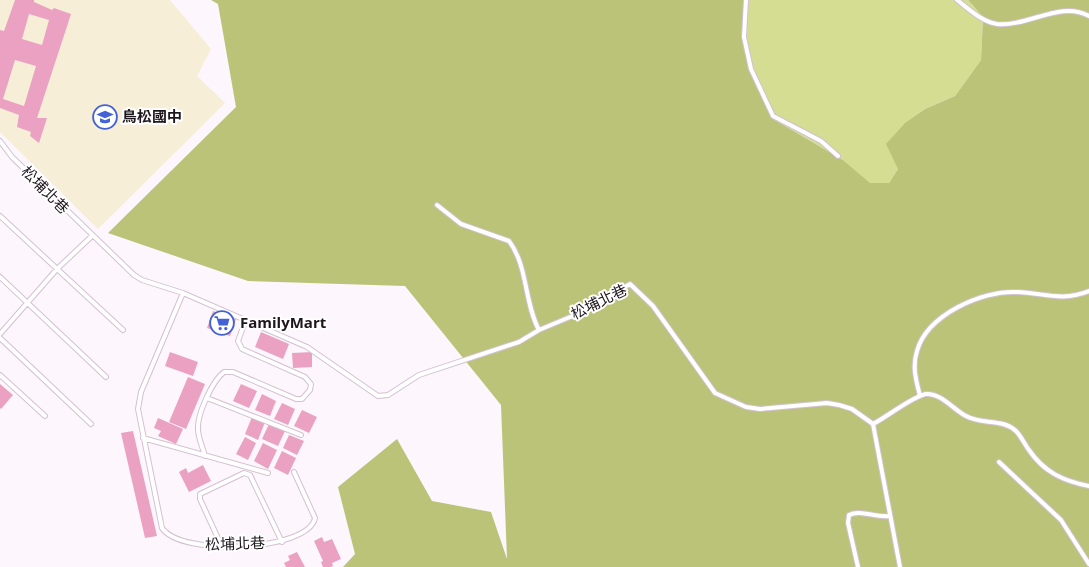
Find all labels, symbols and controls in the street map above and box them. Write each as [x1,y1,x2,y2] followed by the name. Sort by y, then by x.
[92,104,118,130] school or university icon: 鳥松國中
[122,106,182,126] place label: 鳥松國中
[17,161,74,218] street label: 松埔北巷
[567,279,630,323] street label: 松埔北巷
[209,310,235,336] supermarket icon: FamilyMart
[240,312,327,332] place label: FamilyMart
[205,532,265,554] street label: 松埔北巷

